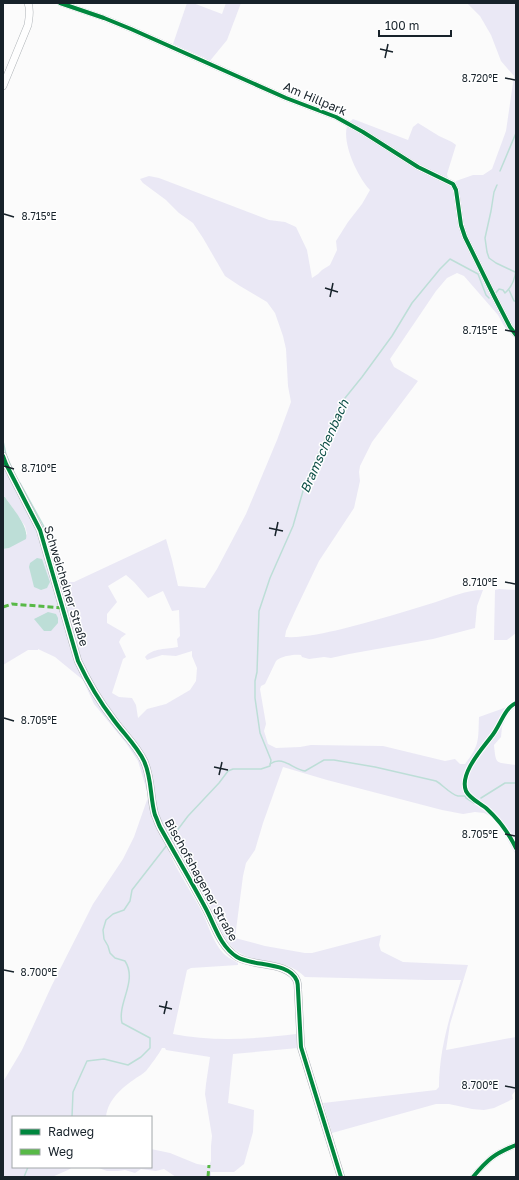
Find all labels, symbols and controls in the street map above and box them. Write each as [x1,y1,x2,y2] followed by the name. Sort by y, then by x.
[379,12,451,38] scale bar
[385,18,419,33] text: 100 m
[462,72,498,84] text: 8.720°E
[281,78,349,119] street label: Am Hillpark
[21,210,57,222] text: 8.715°E
[462,324,498,336] text: 8.715°E
[296,396,352,495] water label: Bramschenbach
[21,462,57,474] text: 8.710°E
[41,524,92,648] street label: Schweichelner Straße
[462,576,498,588] text: 8.710°E
[21,714,57,726] text: 8.705°E
[162,816,241,943] street label: Bischofshagener Straße
[462,828,498,840] text: 8.705°E
[21,966,57,978] text: 8.700°E
[462,1079,498,1091] text: 8.700°E
[12,1116,152,1168] legend
[48,1124,94,1139] text: Radweg
[48,1144,73,1159] text: Weg

